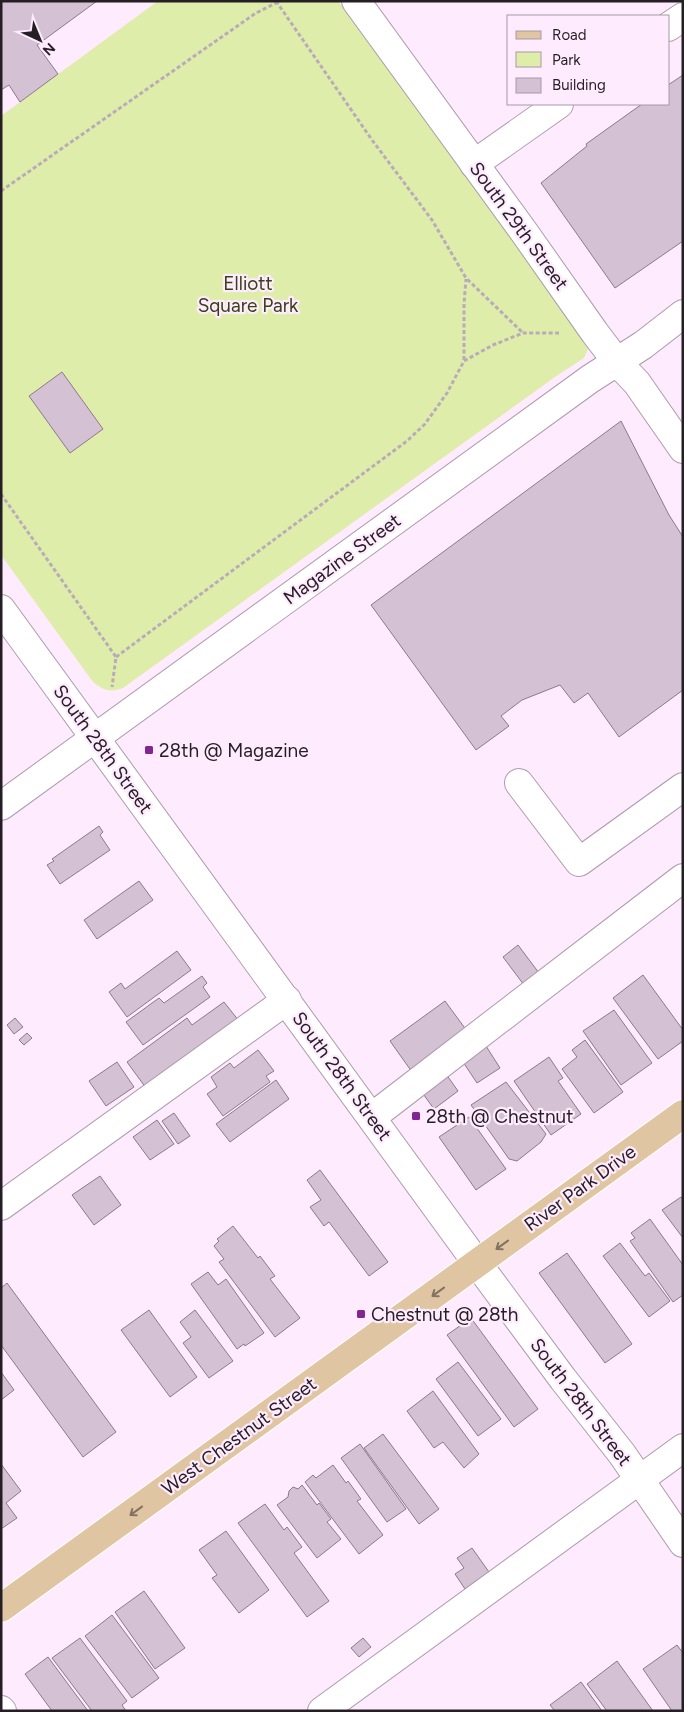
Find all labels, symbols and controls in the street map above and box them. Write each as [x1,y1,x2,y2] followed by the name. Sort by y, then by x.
[15,15,65,65] north arrow
[507,15,669,105] legend
[552,26,587,44] text: Road
[39,39,58,59] text: N
[552,51,581,69] text: Park
[552,76,606,94] text: Building
[465,157,573,295] street label: South 29th Street
[198,272,299,317] park label: Elliott Square Park
[279,509,405,609] street label: Magazine Street
[49,680,157,818] street label: South 28th Street
[159,739,309,762] place label: 28th @ Magazine
[143,744,155,756] marker: 28th @ Magazine
[288,1007,396,1145] street label: South 28th Street
[426,1105,573,1128] place label: 28th @ Chestnut
[410,1110,422,1122] marker: 28th @ Chestnut
[520,1140,640,1236] street label: River Park Drive
[495,1240,509,1250] one-way arrow
[431,1287,445,1297] one-way arrow
[371,1303,518,1326] place label: Chestnut @ 28th
[355,1308,367,1320] marker: Chestnut @ 28th
[526,1334,636,1470] street label: South 28th Street
[157,1372,321,1500] street label: West Chestnut Street
[129,1506,143,1516] one-way arrow

